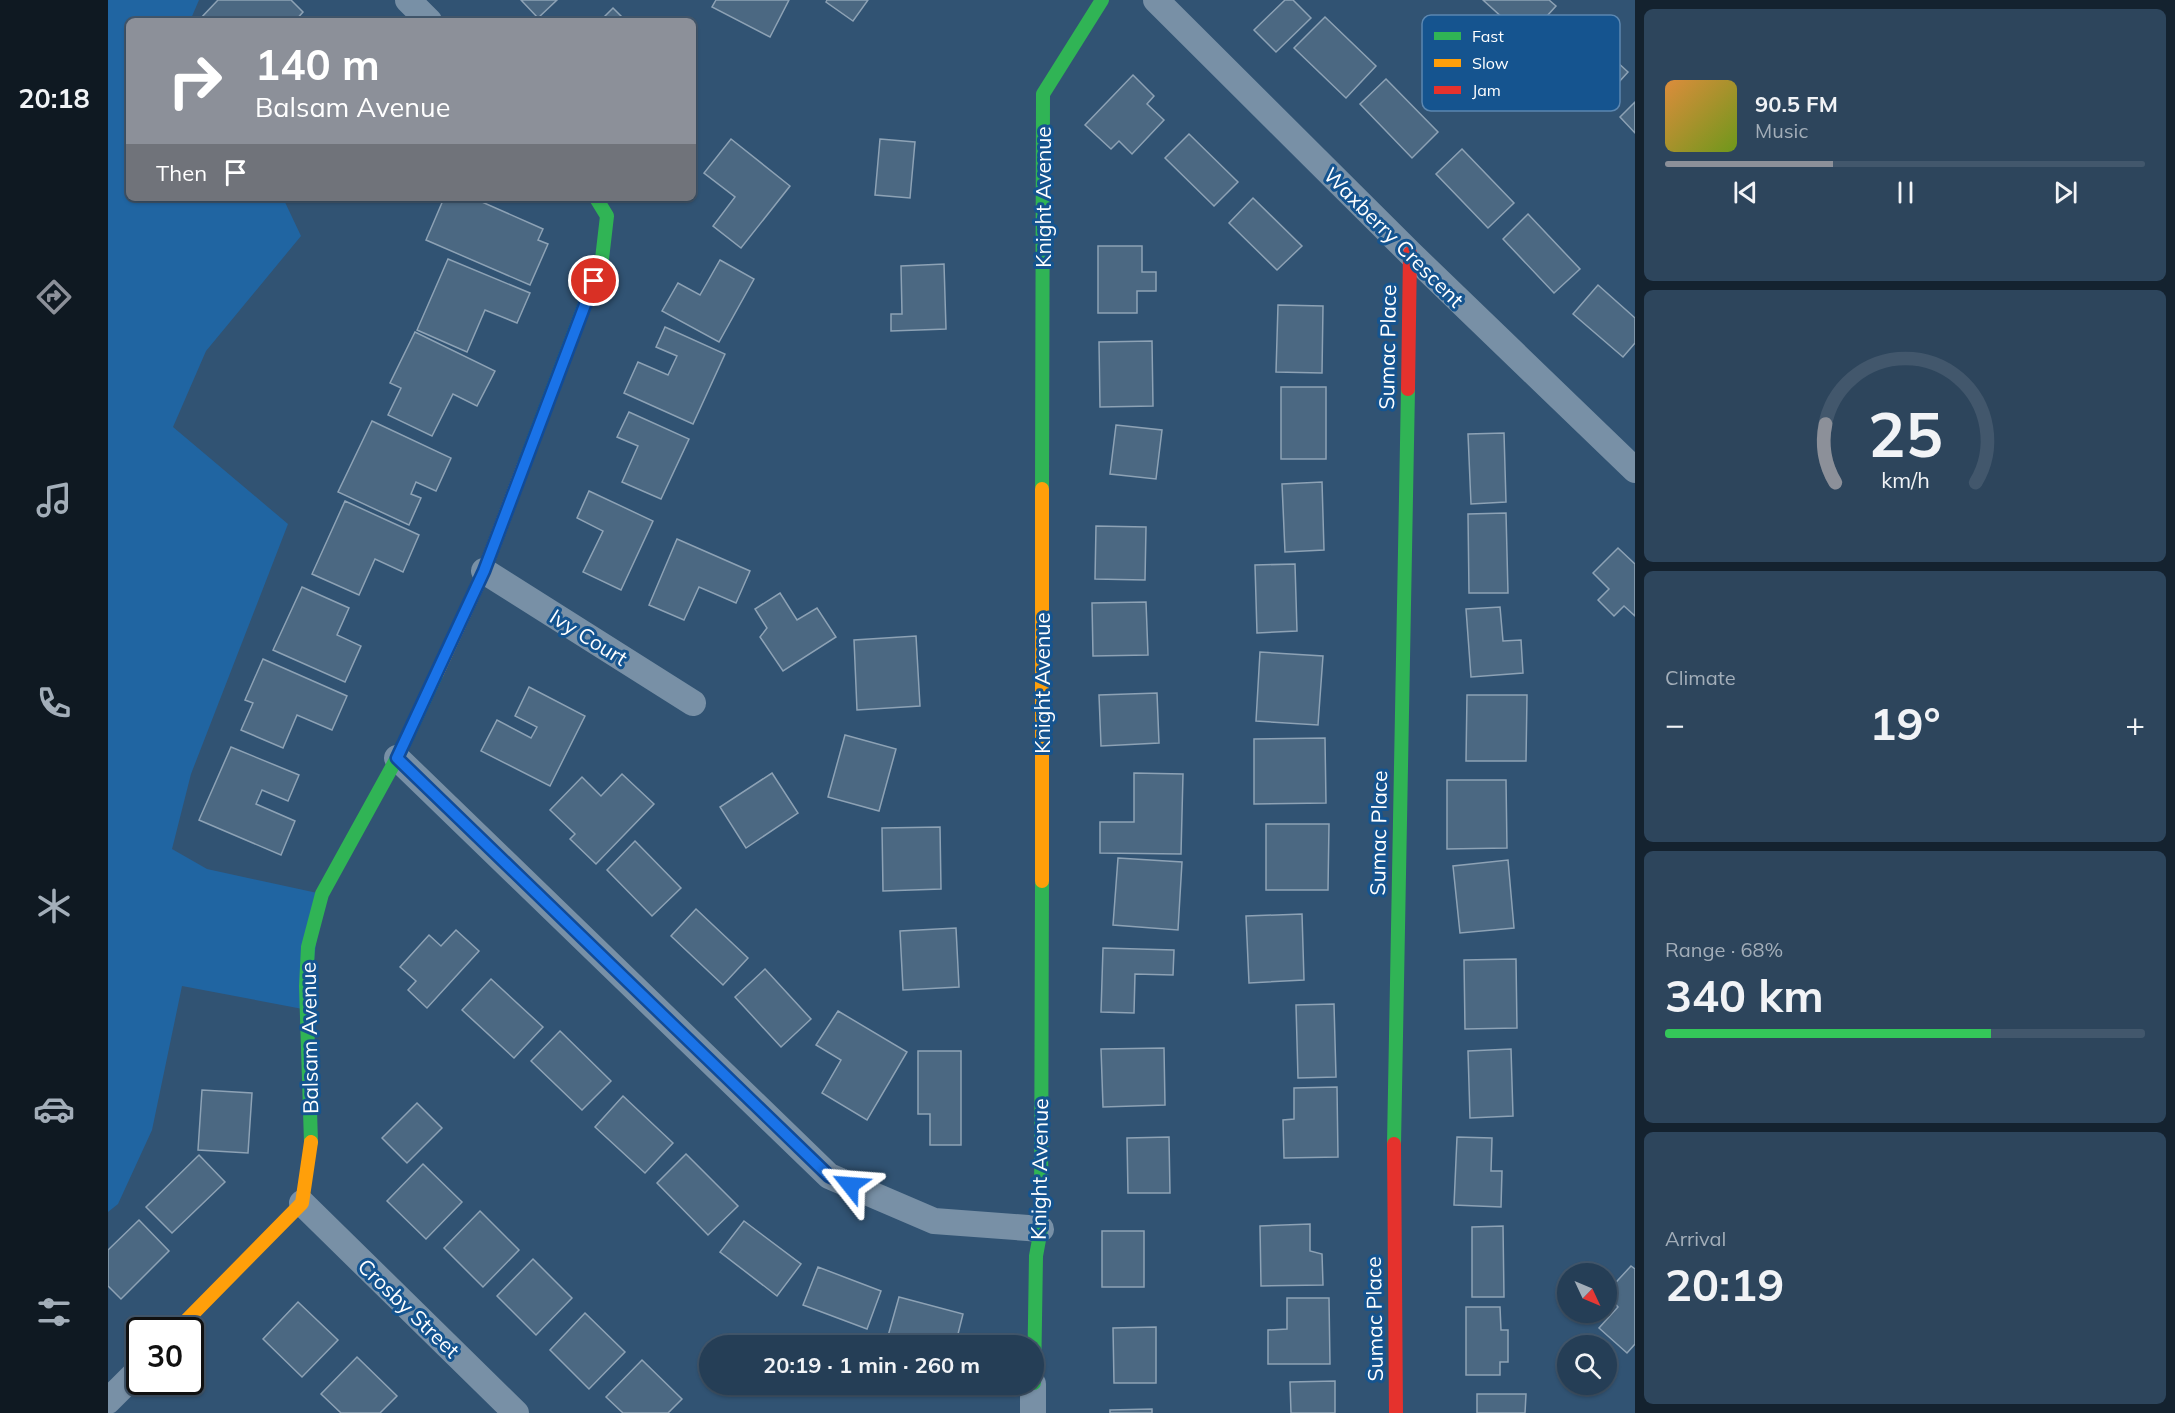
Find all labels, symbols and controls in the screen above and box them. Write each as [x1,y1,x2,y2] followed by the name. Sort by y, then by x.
[1422,15,1620,111] legend
[1472,26,1504,46] text: Fast
[255,38,380,91] text: 140 m
[156,42,234,120] icon: right
[1472,53,1509,73] text: Slow
[1472,80,1501,100] text: Jam
[18,81,90,115] text: 20:18
[255,90,450,124] text: Balsam Avenue
[1755,90,1838,118] text: 90.5 FM
[1755,118,1808,143] text: Music
[1030,126,1056,268] street label: Knight Avenue
[219,156,252,189] icon: arrive
[156,159,207,187] text: Then
[1319,162,1469,312] street label: Waxberry Crescent
[1729,176,1762,209] icon: previous
[1889,176,1922,209] icon: pause
[2049,176,2082,209] icon: next
[568,255,619,306] pin
[577,264,610,297] icon: arrive
[33,276,75,318] icon: directions
[1373,284,1401,410] street label: Sumac Place
[1868,394,1942,473] text: 25
[1881,466,1929,493] text: km/h
[33,479,75,521] icon: music
[545,603,633,671] street label: Ivy Court
[1029,612,1055,754] street label: Knight Avenue
[1665,665,1736,690] text: Climate
[33,682,75,724] icon: phone
[1869,695,1941,751] text: 19°
[1665,703,1685,744] text: −
[2125,703,2145,744] text: +
[1364,770,1392,896] street label: Sumac Place
[33,885,75,927] icon: climate
[1665,937,1783,962] text: Range · 68%
[295,962,323,1114] street label: Balsam Avenue
[1665,967,1824,1023] text: 340 km
[33,1088,75,1130] icon: car
[1025,1098,1053,1240] street label: Knight Avenue
[818,1153,882,1217] position arrow
[1665,1226,1726,1251] text: Arrival
[353,1253,465,1363] street label: Crosby Street
[1360,1256,1388,1382] street label: Sumac Place
[1665,1256,1784,1312] text: 20:19
[1557,1263,1617,1323] north arrow
[1557,1263,1617,1395] map controls
[33,1291,75,1333] icon: filters
[126,1317,204,1395] speed limit sign: 30
[1557,1335,1617,1395] button: search
[763,1351,980,1379] text: 20:19 · 1 min · 260 m

